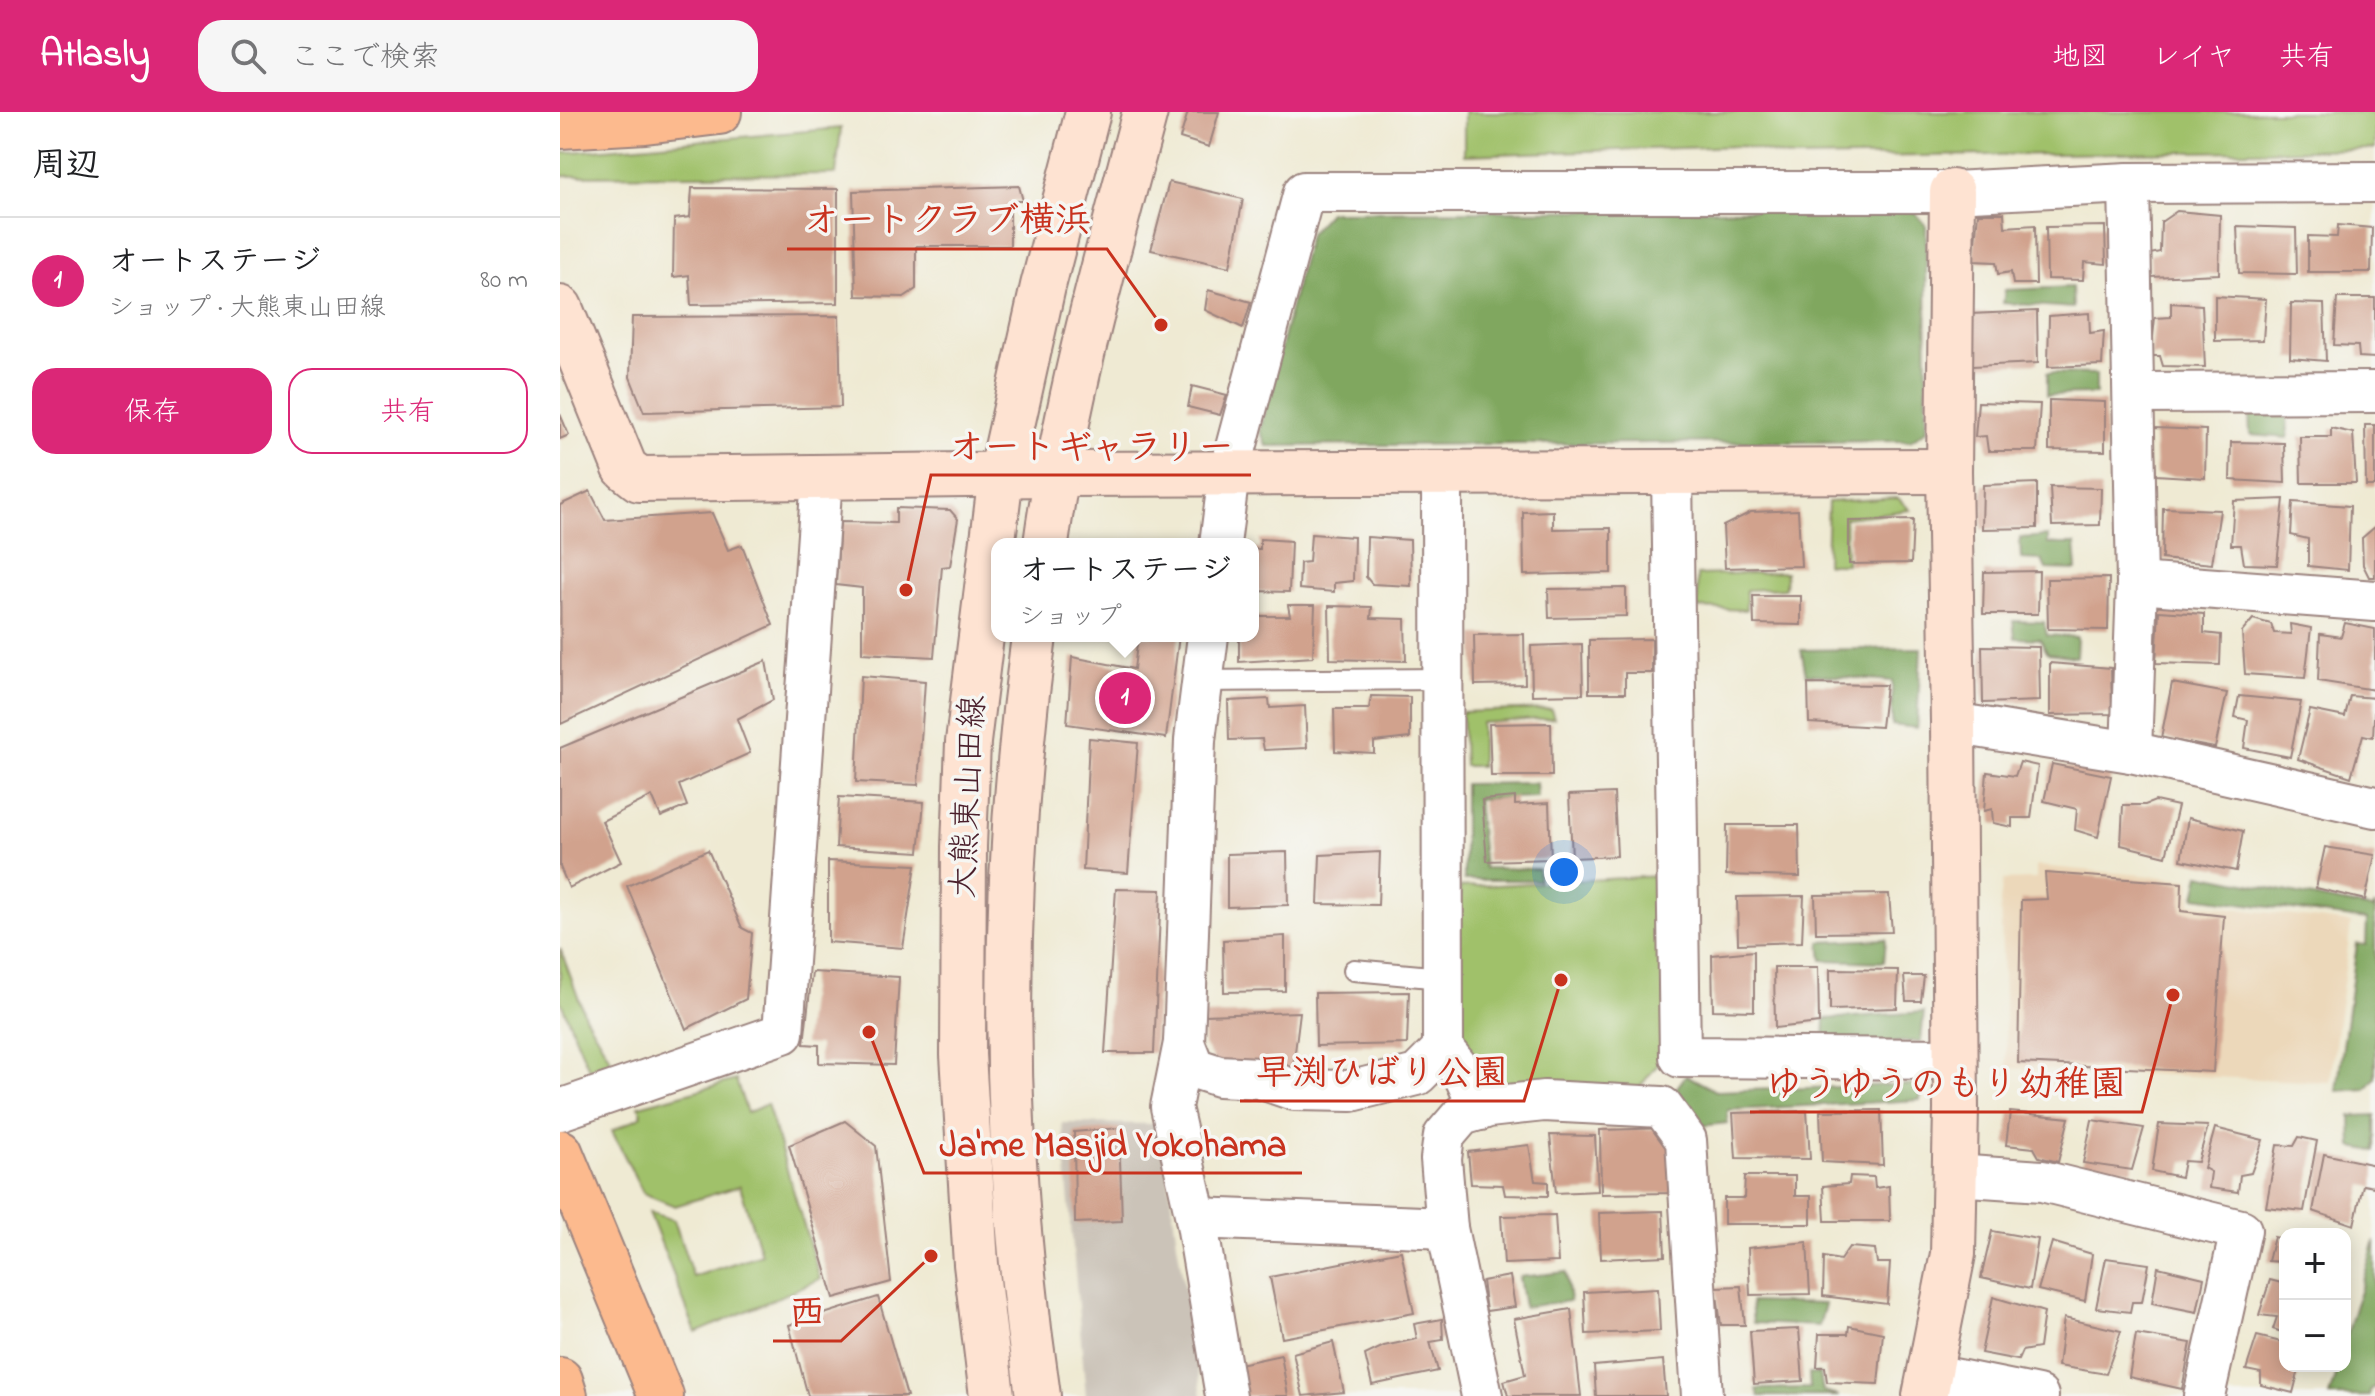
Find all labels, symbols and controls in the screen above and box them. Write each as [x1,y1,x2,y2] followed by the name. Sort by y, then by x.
[198,20,758,92] search box
[40,28,150,84] text: Atlasly
[226,34,270,78] icon: search
[290,37,440,81] text: ここで検索
[2052,38,2108,79] text: 地図
[2152,38,2235,79] text: レイヤ
[2279,38,2335,79] text: 共有
[32,142,100,192] text: 周辺
[787,189,1107,249] callout: オートクラブ横浜
[803,196,1091,249] text: オートクラブ横浜
[108,241,320,285] text: オートステージ
[54,262,62,300] text: 1
[480,262,528,300] text: 80 m
[108,290,386,328] text: ショップ · 大熊東山田線
[32,368,272,454] button: 保存
[288,368,528,454] button: 共有
[931,415,1251,475] callout: オートギャラリー
[948,423,1234,476] text: オートギャラリー
[991,538,1259,642] popup
[1019,550,1231,594] text: オートステージ
[1019,599,1122,637] text: ショップ
[1099,668,1151,728] pin: 1
[940,694,1000,900] street label: 大熊東山田線
[1544,852,1584,892] your location
[1240,1041,1524,1101] callout: 早渕ひばり公園
[1256,1049,1508,1102] text: 早渕ひばり公園
[1750,1052,2142,1112] callout: ゆうゆうのもり幼稚園
[1766,1060,2126,1113] text: ゆうゆうのもり幼稚園
[924,1113,1302,1173] callout: Ja'me Masjid Yokohama
[940,1121,1286,1174] text: Ja'me Masjid Yokohama
[2279,1228,2351,1372] map controls
[2279,1228,2351,1300] button: +
[773,1281,841,1341] callout: 西
[789,1289,825,1342] text: 西
[2279,1300,2351,1372] button: −

